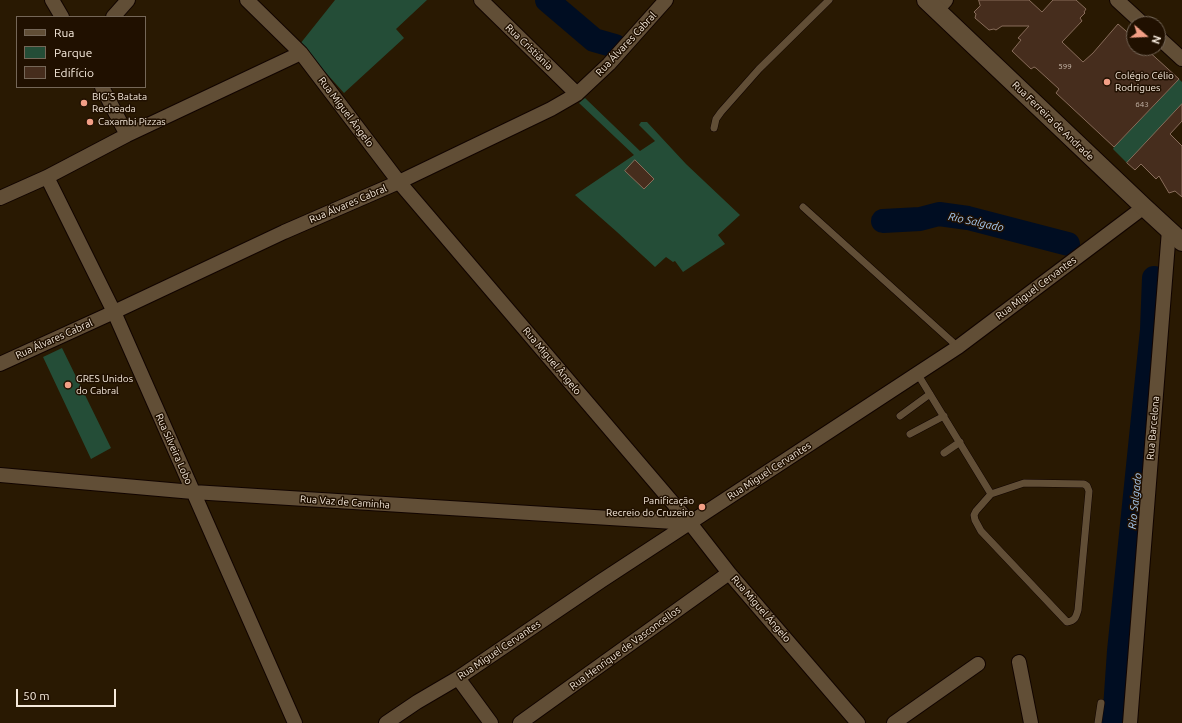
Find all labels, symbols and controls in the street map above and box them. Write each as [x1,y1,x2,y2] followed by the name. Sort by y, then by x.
[593,10,659,78] street label: Rua Álvares Cabral
[16,16,146,88] legend
[1126,16,1166,56] north arrow
[503,22,555,72] street label: Rua Cristiânia
[54,26,75,39] text: Rua
[1149,34,1163,45] text: N
[54,46,92,59] text: Parque
[1058,61,1072,71] house number: 599
[54,66,94,79] text: Edifício
[1115,70,1174,94] place label: Colégio Célio Rodrigues
[316,75,376,149] street label: Rua Miguel Ângelo
[1102,77,1112,87] marker: Colégio Célio Rodrigues
[1010,79,1096,163] street label: Rua Ferreira de Andrade
[92,91,147,114] place label: BIG'S Batata Recheada
[79,98,89,108] marker: BIG'S Batata Recheada
[1135,99,1149,109] house number: 643
[98,116,166,128] place label: Caxambi Pizzas
[85,117,95,127] marker: Caxambi Pizzas
[307,182,389,226] street label: Rua Álvares Cabral
[947,210,1005,234] water label: Rio Salgado
[993,254,1079,322] street label: Rua Miguel Cervantes
[14,317,94,361] street label: Rua Álvares Cabral
[520,325,584,397] street label: Rua Miguel Ângelo
[76,373,133,396] place label: GRES Unidos do Cabral
[63,380,73,390] marker: GRES Unidos do Cabral
[1144,396,1162,460] street label: Rua Barcelona
[153,412,195,486] street label: Rua Silveira Lobo
[725,439,813,503] street label: Rua Miguel Cervantes
[1125,472,1145,530] water label: Rio Salgado
[300,493,390,511] street label: Rua Vaz de Caminha
[606,495,694,518] place label: Panificação Recreio do Cruzeiro
[697,502,707,512] marker: Panificação Recreio do Cruzeiro
[729,573,793,645] street label: Rua Miguel Ângelo
[567,604,683,692] street label: Rua Henrique de Vasconcellos
[455,618,543,682] street label: Rua Miguel Cervantes
[18,681,118,707] scale bar
[23,689,50,702] text: 50 m

